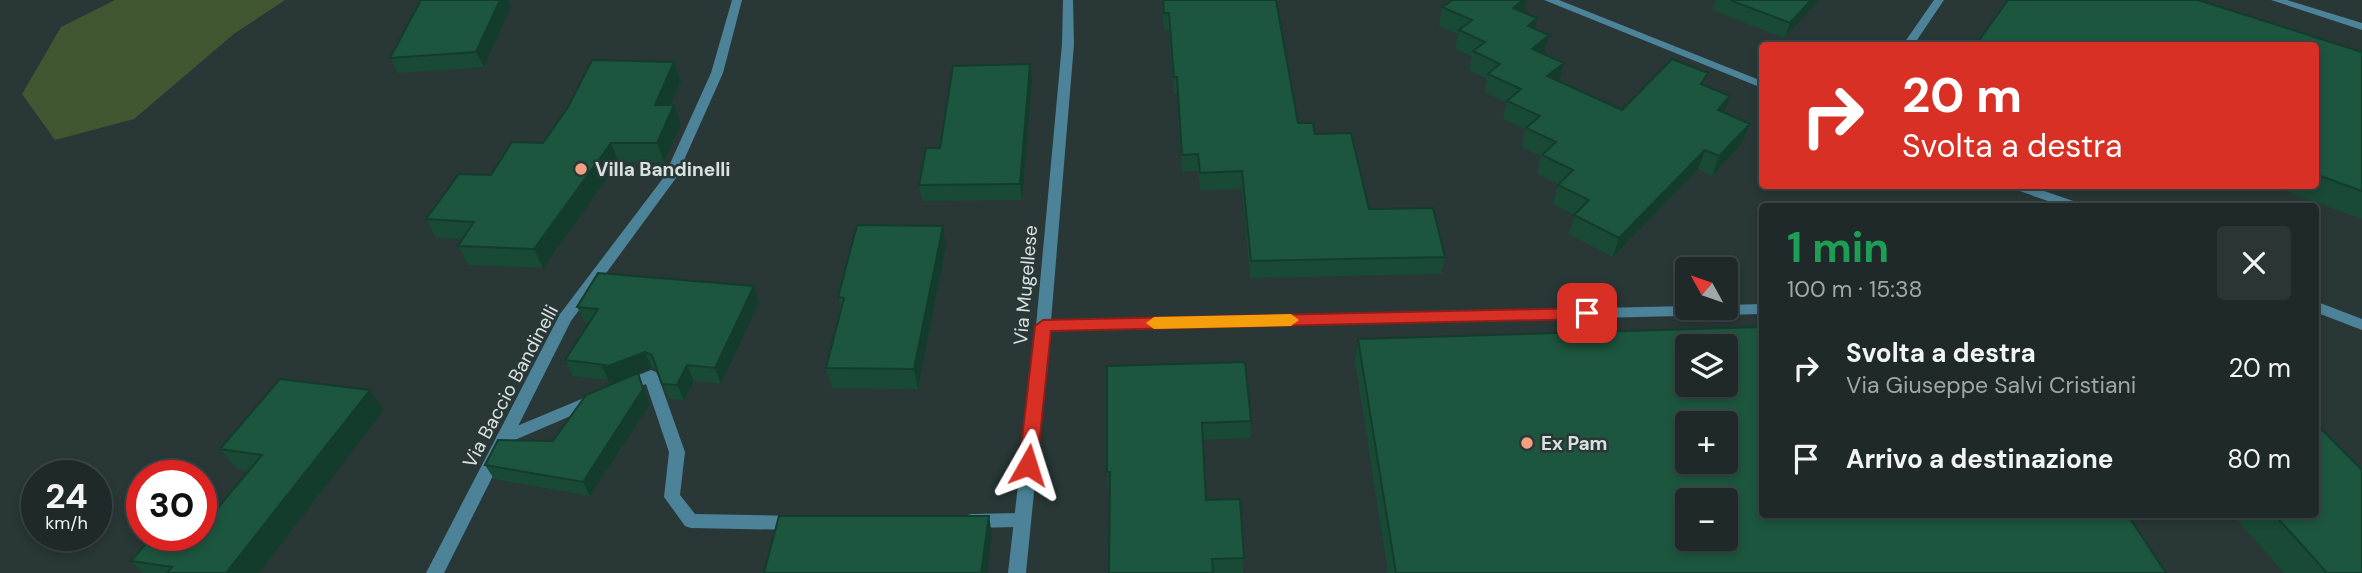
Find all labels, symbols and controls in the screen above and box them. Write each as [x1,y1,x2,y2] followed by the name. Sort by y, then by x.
[1902,63,2022,127] text: 20 m
[1787,70,1878,161] icon: right
[1902,125,2123,167] text: Svolta a destra
[595,157,731,182] place label: Villa Bandinelli
[573,161,589,177] marker: Villa Bandinelli
[1787,220,1889,275] text: 1 min
[1008,224,1043,346] street label: Via Mugellese
[2217,226,2291,300] button: close
[1675,257,1738,320] north arrow
[1675,257,1738,551] map controls
[1787,274,1922,304] text: 100 m · 15:38
[1557,283,1617,343] pin
[1568,294,1606,332] icon: arrive
[457,300,564,472] street label: Via Baccio Bandinelli
[1675,334,1738,397] button: layers
[1846,336,2036,370] text: Svolta a destra
[1787,349,1825,387] icon: right
[2228,351,2291,385] text: 20 m
[1846,370,2136,400] text: Via Giuseppe Salvi Cristiani
[1675,411,1738,474] button: +
[991,428,1065,502] position arrow
[1541,431,1607,456] place label: Ex Pam
[1519,435,1535,451] marker: Ex Pam
[1787,440,1825,478] icon: arrive
[1846,442,2113,476] text: Arrivo a destinazione
[2227,442,2291,476] text: 80 m
[126,460,217,551] speed limit sign: 30
[45,473,88,519] text: 24
[1675,488,1738,551] button: −
[45,511,88,535] text: km/h

